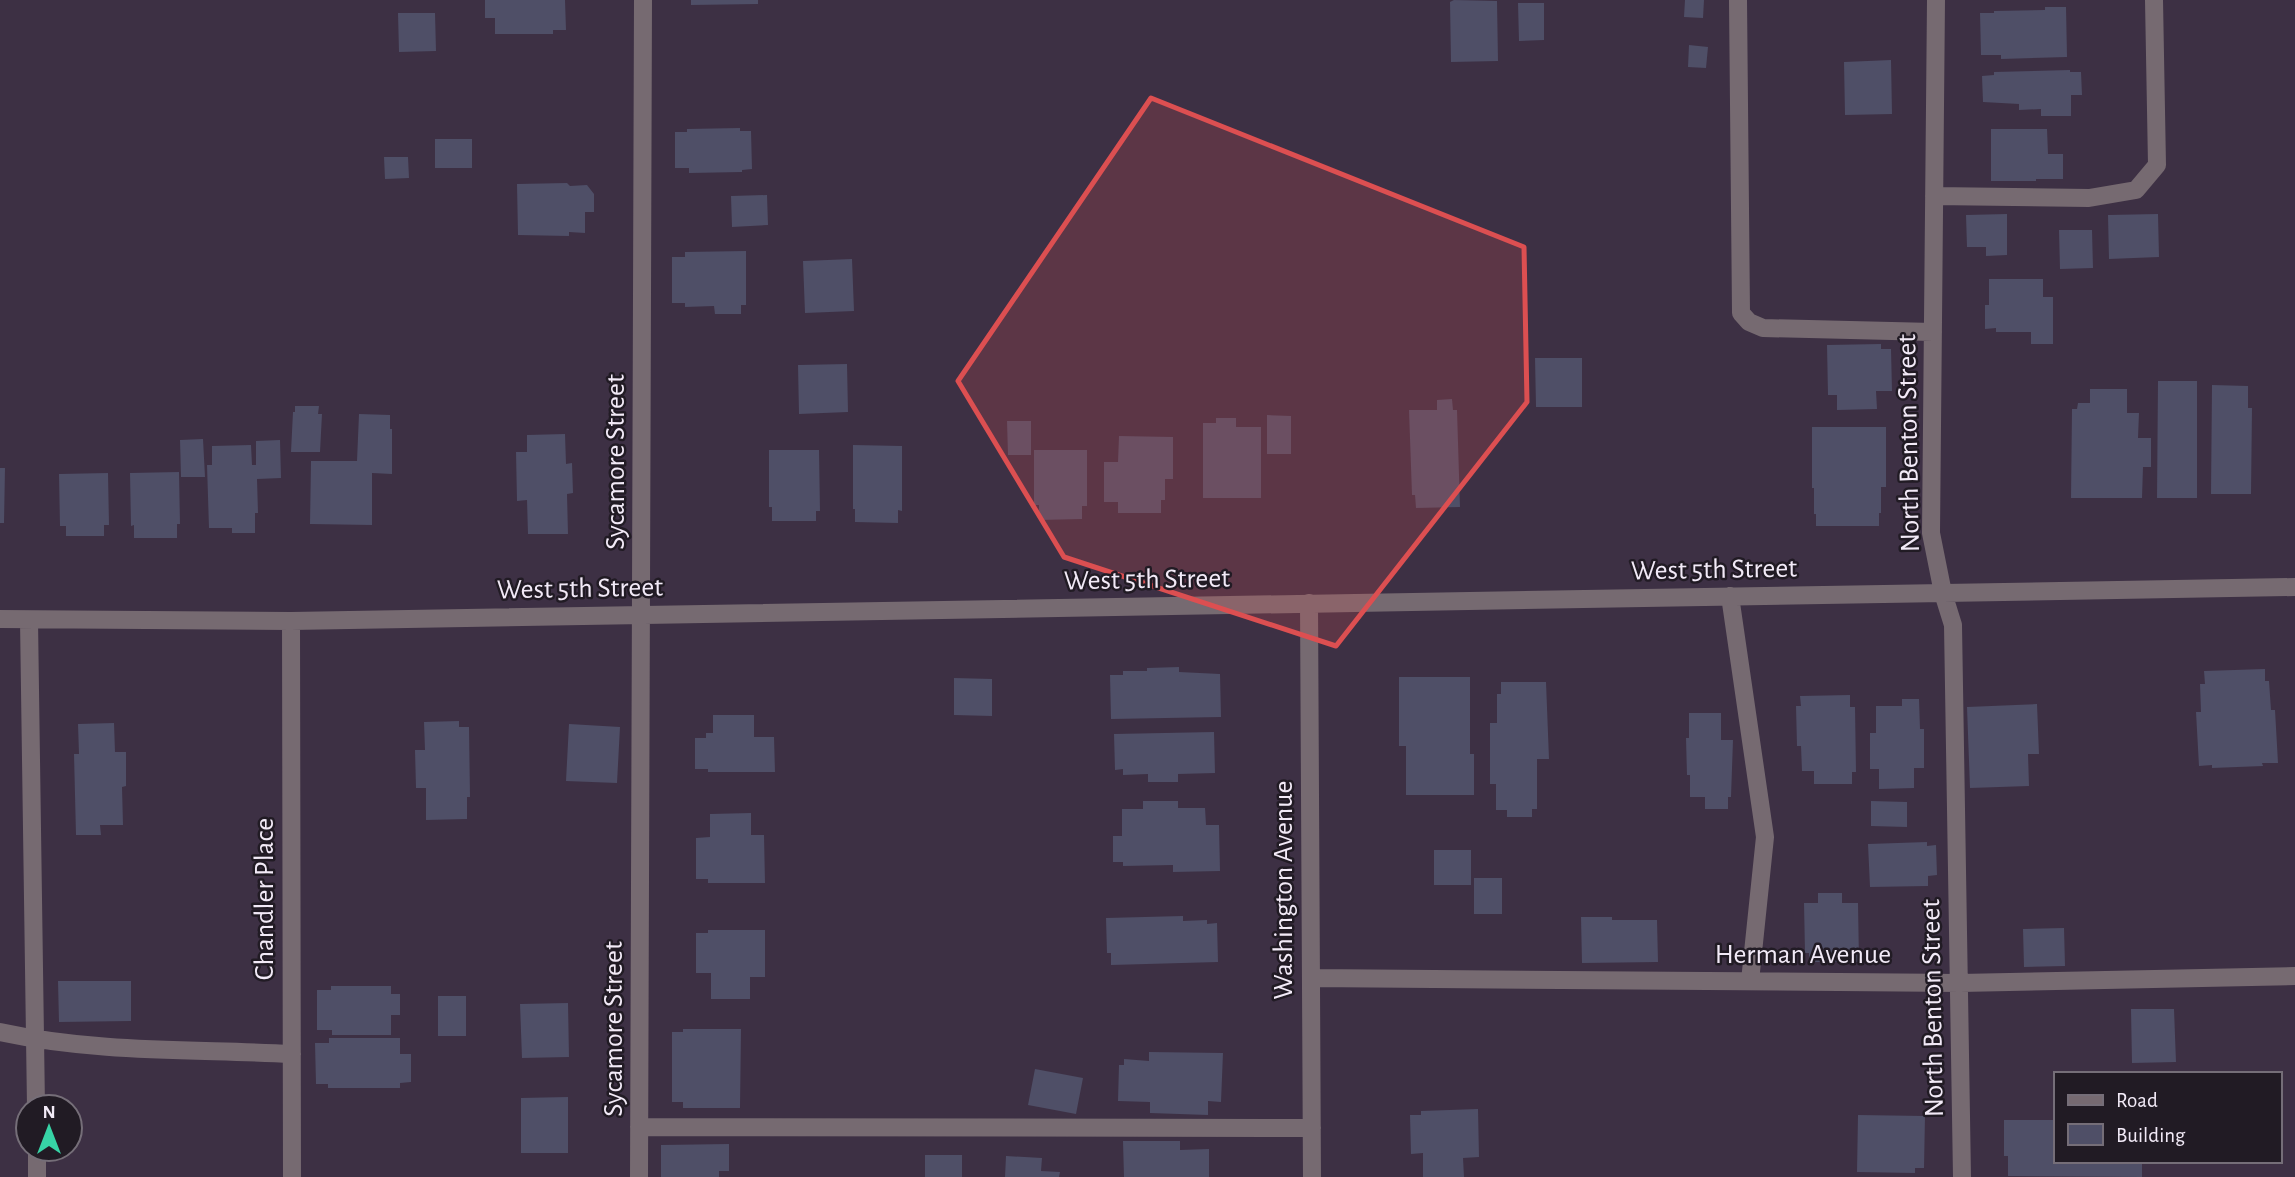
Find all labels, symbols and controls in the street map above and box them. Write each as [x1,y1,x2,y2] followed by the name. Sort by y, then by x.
[1893,334,1925,552] street label: North Benton Street
[602,374,630,550] street label: Sycamore Street
[1631,555,1797,585] street label: West 5th Street
[1064,565,1230,595] street label: West 5th Street
[497,574,663,604] street label: West 5th Street
[1270,781,1298,999] street label: Washington Avenue
[251,818,279,980] street label: Chandler Place
[1917,899,1949,1117] street label: North Benton Street
[600,941,628,1117] street label: Sycamore Street
[1715,941,1891,969] street label: Herman Avenue
[2054,1072,2281,1163] legend
[2116,1090,2158,1111] text: Road
[14,1093,84,1163] north arrow
[42,1103,56,1122] text: N
[2116,1125,2186,1146] text: Building

